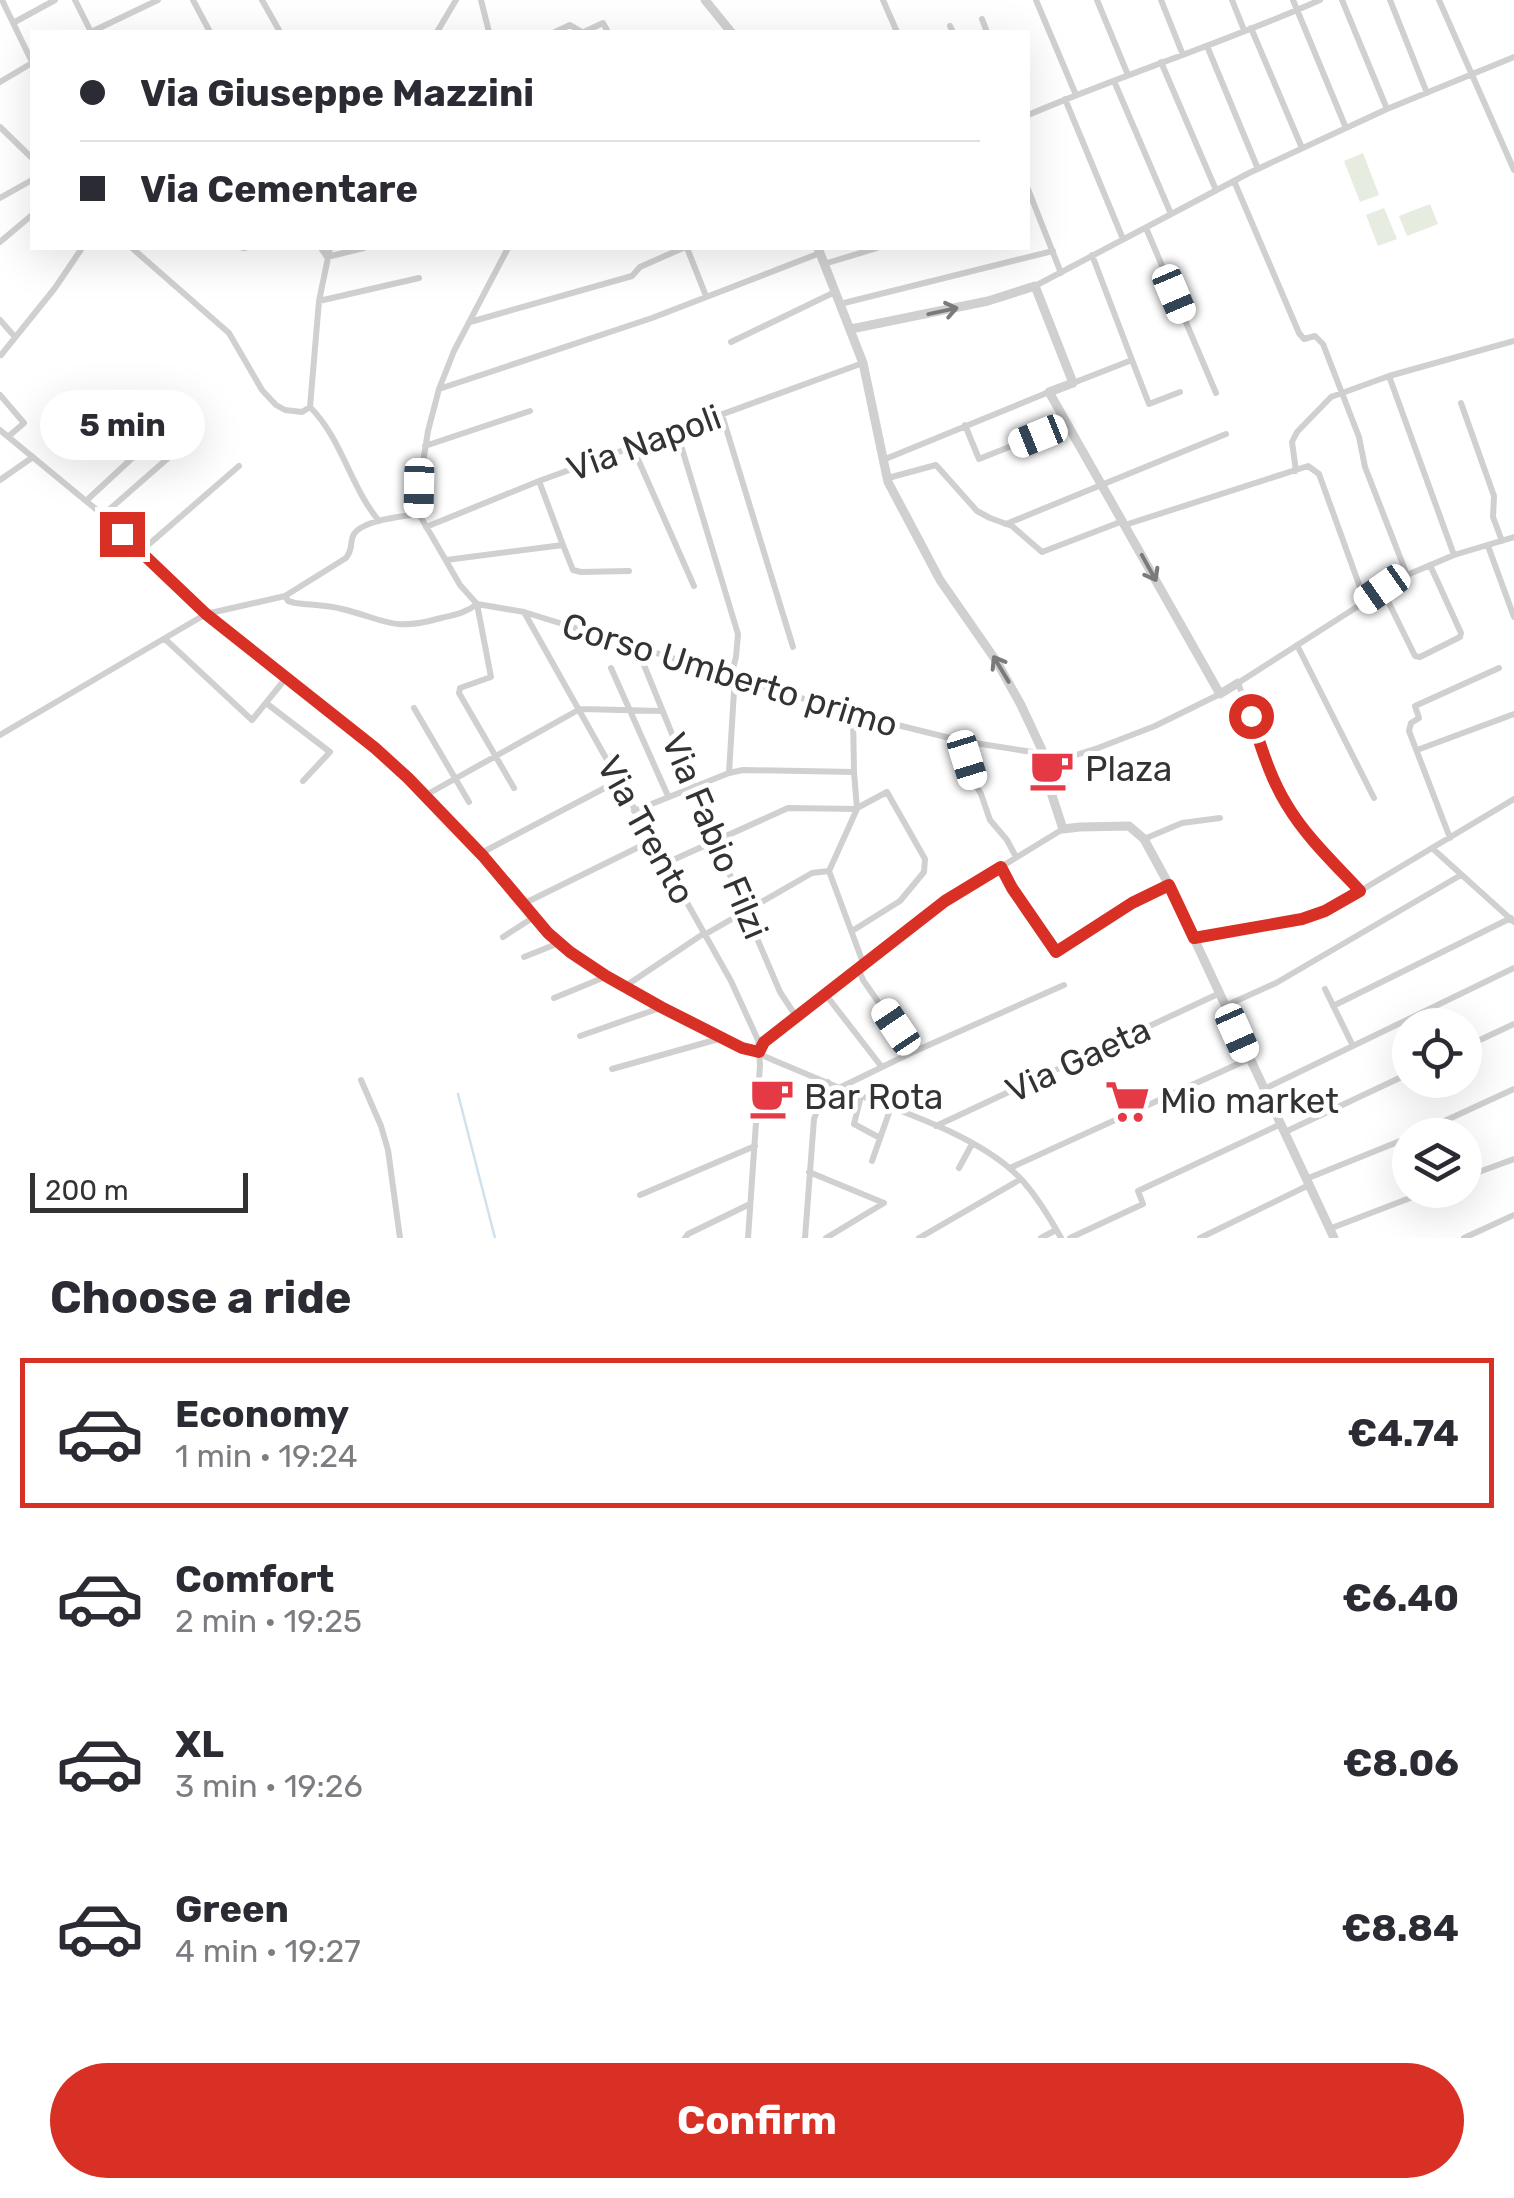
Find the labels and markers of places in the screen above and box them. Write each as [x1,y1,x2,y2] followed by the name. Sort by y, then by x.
[1028,745,1076,793] cafe icon: Plaza
[1085,748,1172,790] place label: Plaza
[747,1073,795,1121] cafe icon: Bar Rota
[804,1076,943,1118] place label: Bar Rota
[1103,1077,1151,1125] supermarket icon: Mio market
[1160,1080,1339,1122] place label: Mio market

